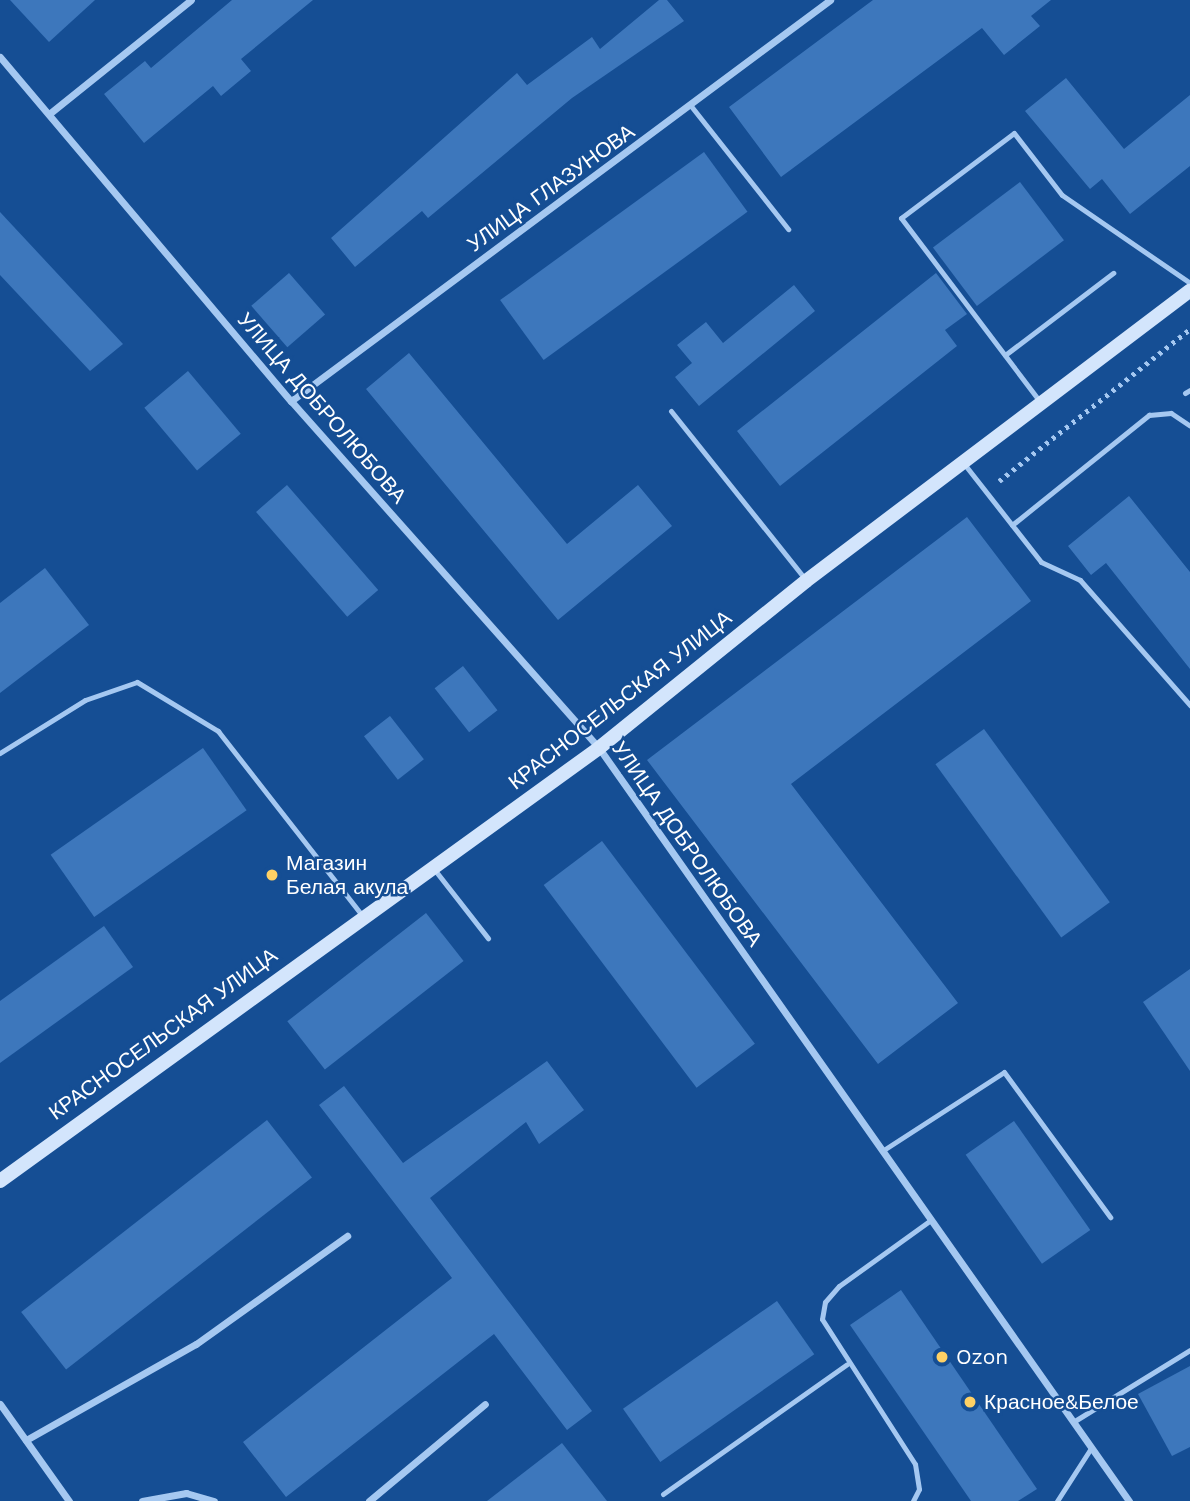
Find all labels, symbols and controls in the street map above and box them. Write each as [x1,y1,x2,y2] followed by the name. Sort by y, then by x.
[462,119,640,257] street label: УЛИЦА ГЛАЗУНОВА
[232,308,412,508] street label: УЛИЦА ДОБРОЛЮБОВА
[503,605,737,795] street label: КРАСНОСЕЛЬСКАЯ УЛИЦА
[607,737,767,951] street label: УЛИЦА ДОБРОЛЮБОВА
[286,850,408,900] place label: Магазин Белая акула
[264,867,280,883] marker: Магазин Белая акула
[44,943,282,1125] street label: КРАСНОСЕЛЬСКАЯ УЛИЦА
[956,1344,1008,1370] place label: Ozon
[934,1349,950,1365] marker: Ozon
[984,1389,1139,1415] place label: Красное&Белое
[962,1394,978,1410] marker: Красное&Белое

